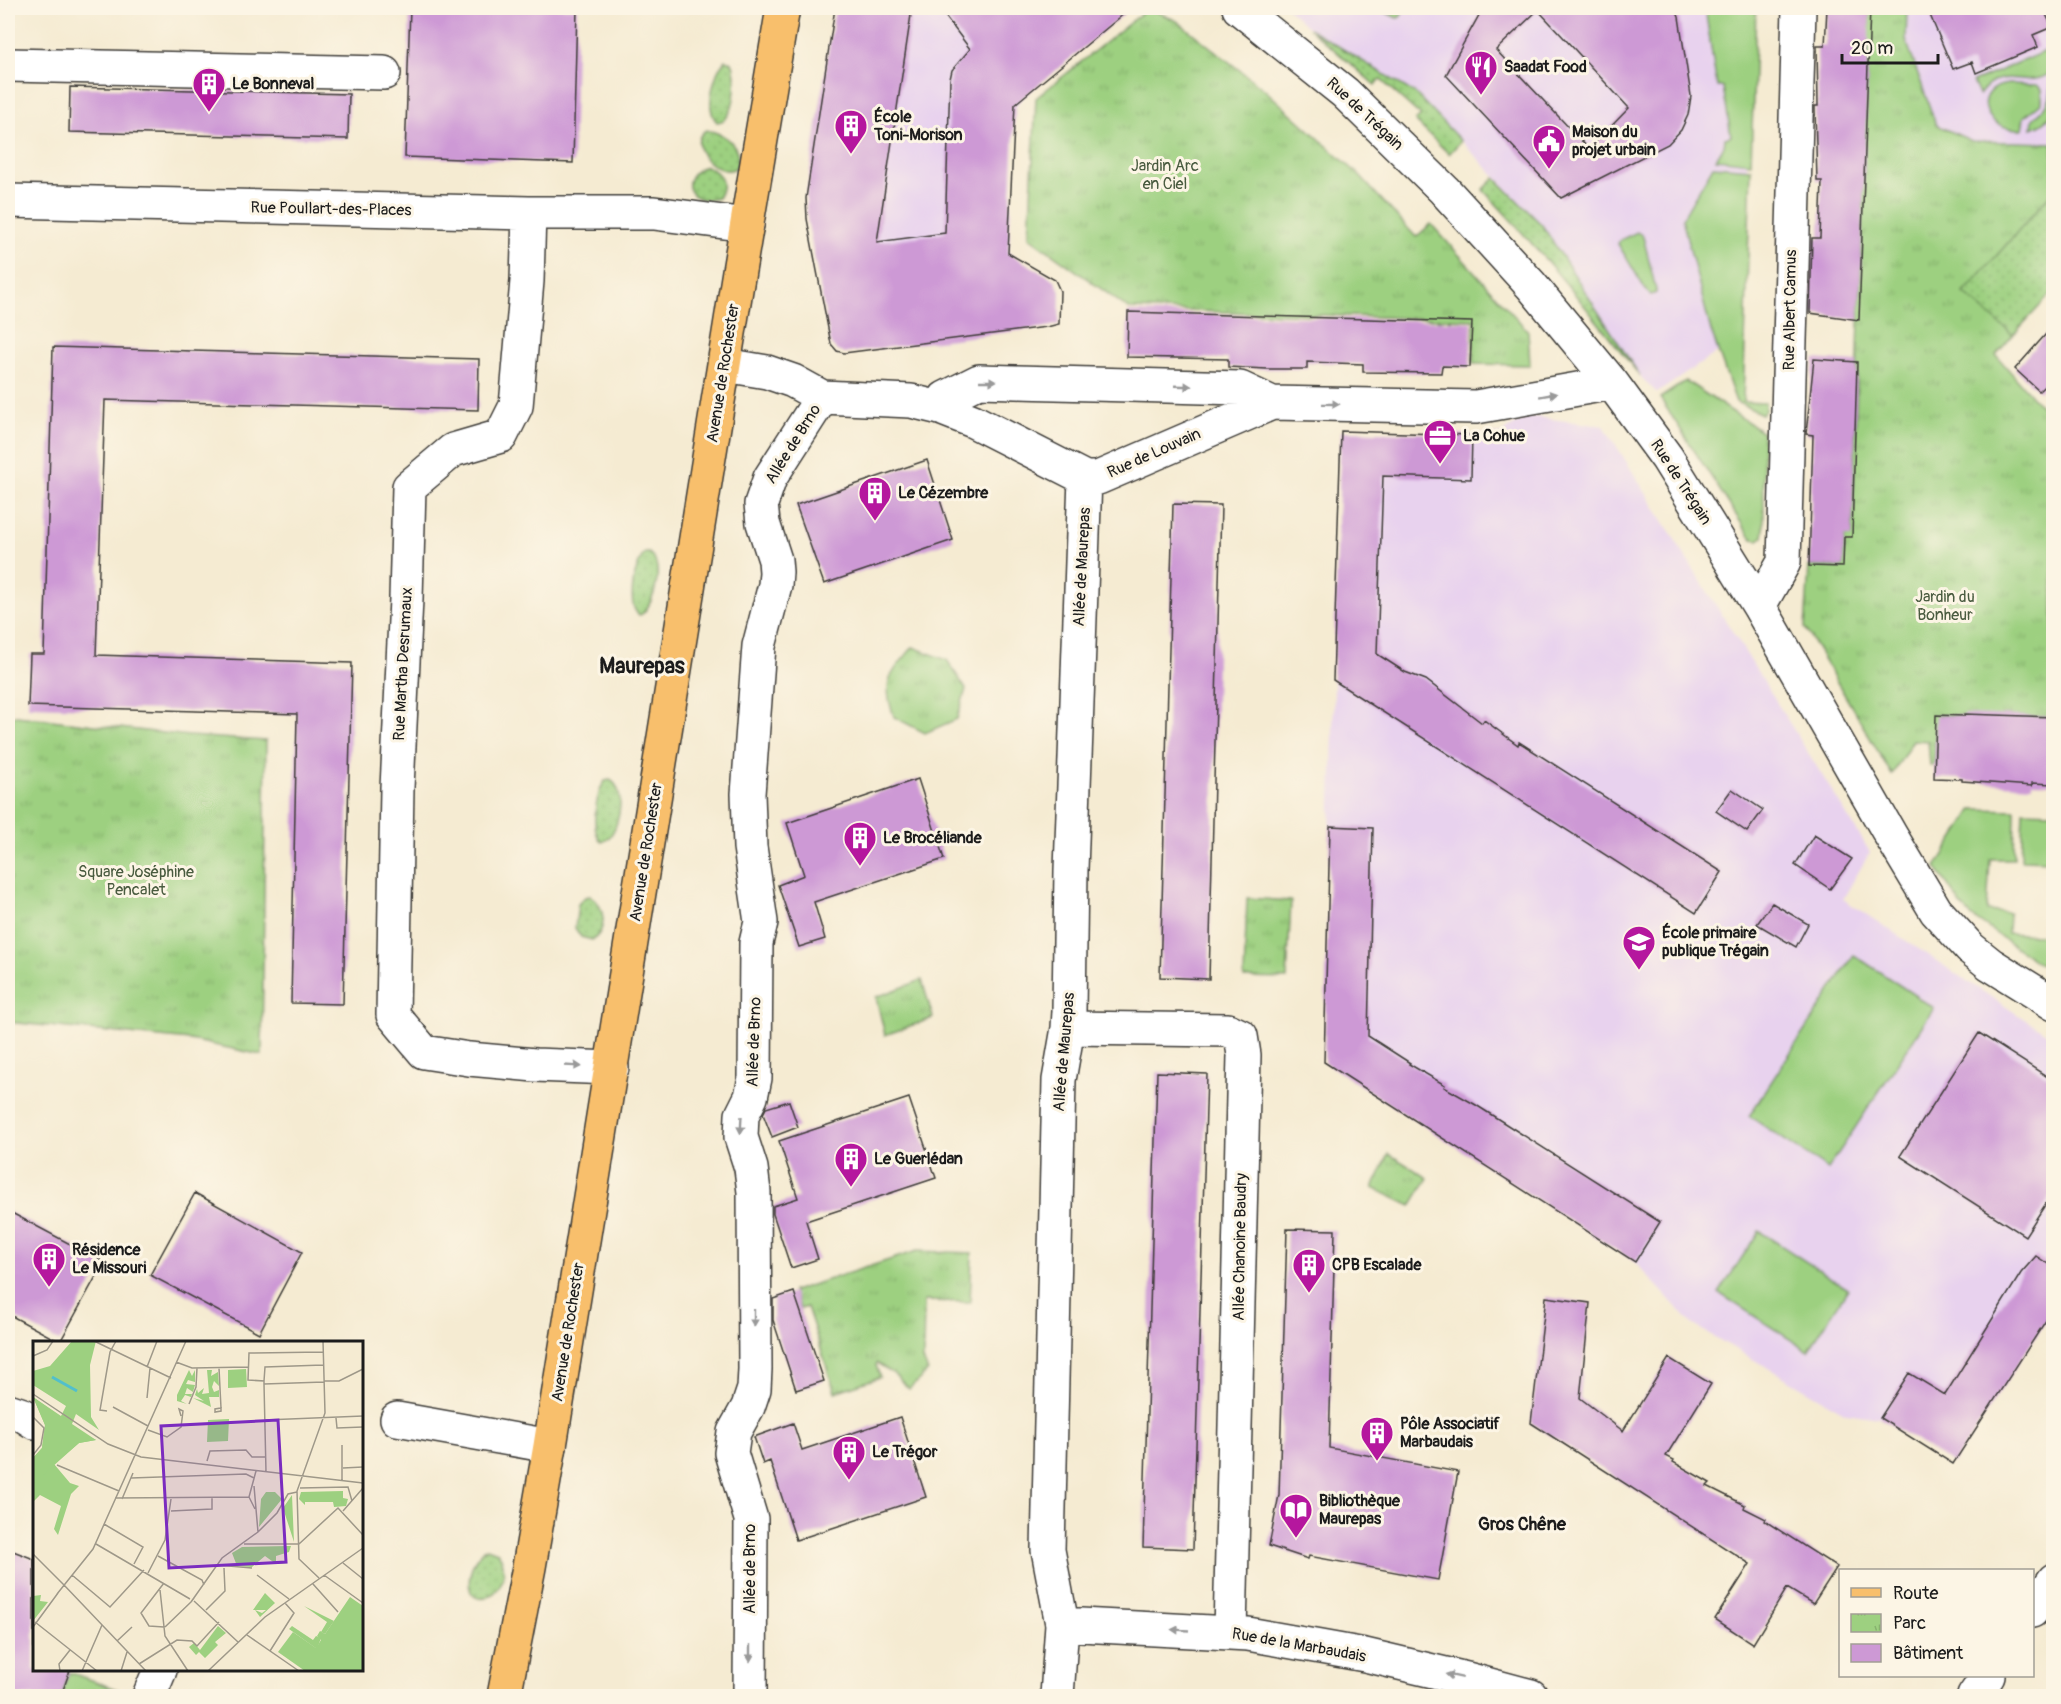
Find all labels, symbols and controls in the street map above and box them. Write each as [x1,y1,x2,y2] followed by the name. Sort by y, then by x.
[1842,27,1938,65] scale bar
[1851,37,1893,60] text: 20 m
[1463,49,1499,96] restaurant icon: Saadat Food
[1504,57,1587,77] place label: Saadat Food
[191,66,227,113] building icon: Le Bonneval
[1322,73,1408,155] street label: Rue de Trégain
[232,74,315,94] place label: Le Bonneval
[873,106,963,145] place label: École Toni-Morison
[833,108,869,155] building icon: École Toni-Morison
[1572,122,1656,160] place label: Maison du projet urbain
[1531,123,1567,170] public building icon: Maison du projet urbain
[1131,156,1199,194] park label: Jardin Arc en Ciel
[250,198,412,220] street label: Rue Poullart-des-Places
[1779,249,1801,371] street label: Rue Albert Camus
[702,302,744,444] street label: Avenue de Rochester
[979,376,998,386] one-way arrow
[1173,382,1192,391] one-way arrow
[1538,390,1557,399] one-way arrow
[1321,399,1340,409] one-way arrow
[761,400,826,487] street label: Allée de Brno
[1422,418,1458,465] office icon: La Cohue
[1104,424,1204,482] street label: Rue de Louvain
[1463,426,1526,446] place label: La Cohue
[1646,436,1716,528] street label: Rue de Trégain
[857,475,893,522] building icon: Le Cézembre
[898,483,989,503] place label: Le Cézembre
[1069,507,1095,627] street label: Allée de Maurepas
[389,587,417,741] street label: Rue Martha Desrumaux
[1915,587,1975,625] park label: Jardin du Bonheur
[599,652,685,680] district label: Maurepas
[625,781,667,923] street label: Avenue de Rochester
[842,820,878,867] building icon: Le Brocéliande
[883,828,983,848] place label: Le Brocéliande
[78,862,194,900] park label: Square Joséphine Pencalet
[1662,922,1769,961] place label: École primaire publique Trégain
[1621,924,1657,971] school or university icon: École primaire publique Trégain
[1049,992,1079,1112] street label: Allée de Maurepas
[742,996,766,1087] street label: Allée de Brno
[564,1061,583,1071] one-way arrow
[737,1116,746,1135] one-way arrow
[833,1141,869,1188] building icon: Le Guerlédan
[874,1149,963,1169] place label: Le Guerlédan
[1229,1173,1251,1321] street label: Allée Chanoine Baudry
[72,1240,146,1278] place label: Résidence Le Missouri
[31,1241,67,1288] building icon: Résidence Le Missouri
[1291,1247,1327,1294] building icon: CPB Escalade
[1332,1255,1423,1275] place label: CPB Escalade
[547,1261,589,1403] street label: Avenue de Rochester
[749,1309,759,1328] one-way arrow
[33,1341,363,1671] inset map
[1400,1414,1500,1452] place label: Pôle Associatif Marbaudais
[1359,1415,1395,1462] building icon: Pôle Associatif Marbaudais
[831,1434,867,1481] building icon: Le Trégor
[872,1442,938,1462] place label: Le Trégor
[1319,1491,1401,1529] place label: Bibliothèque Maurepas
[1278,1492,1314,1539] library icon: Bibliothèque Maurepas
[1478,1513,1567,1536] district label: Gros Chêne
[740,1524,760,1614] street label: Allée de Brno
[1839,1569,2034,1677] legend
[1893,1582,1938,1605] text: Route
[1893,1612,1926,1635] text: Parc
[1230,1623,1368,1667] street label: Rue de la Marbaudais
[1170,1625,1189,1634] one-way arrow
[1893,1642,1964,1665] text: Bâtiment
[745,1643,755,1662] one-way arrow
[1445,1671,1464,1680] one-way arrow

